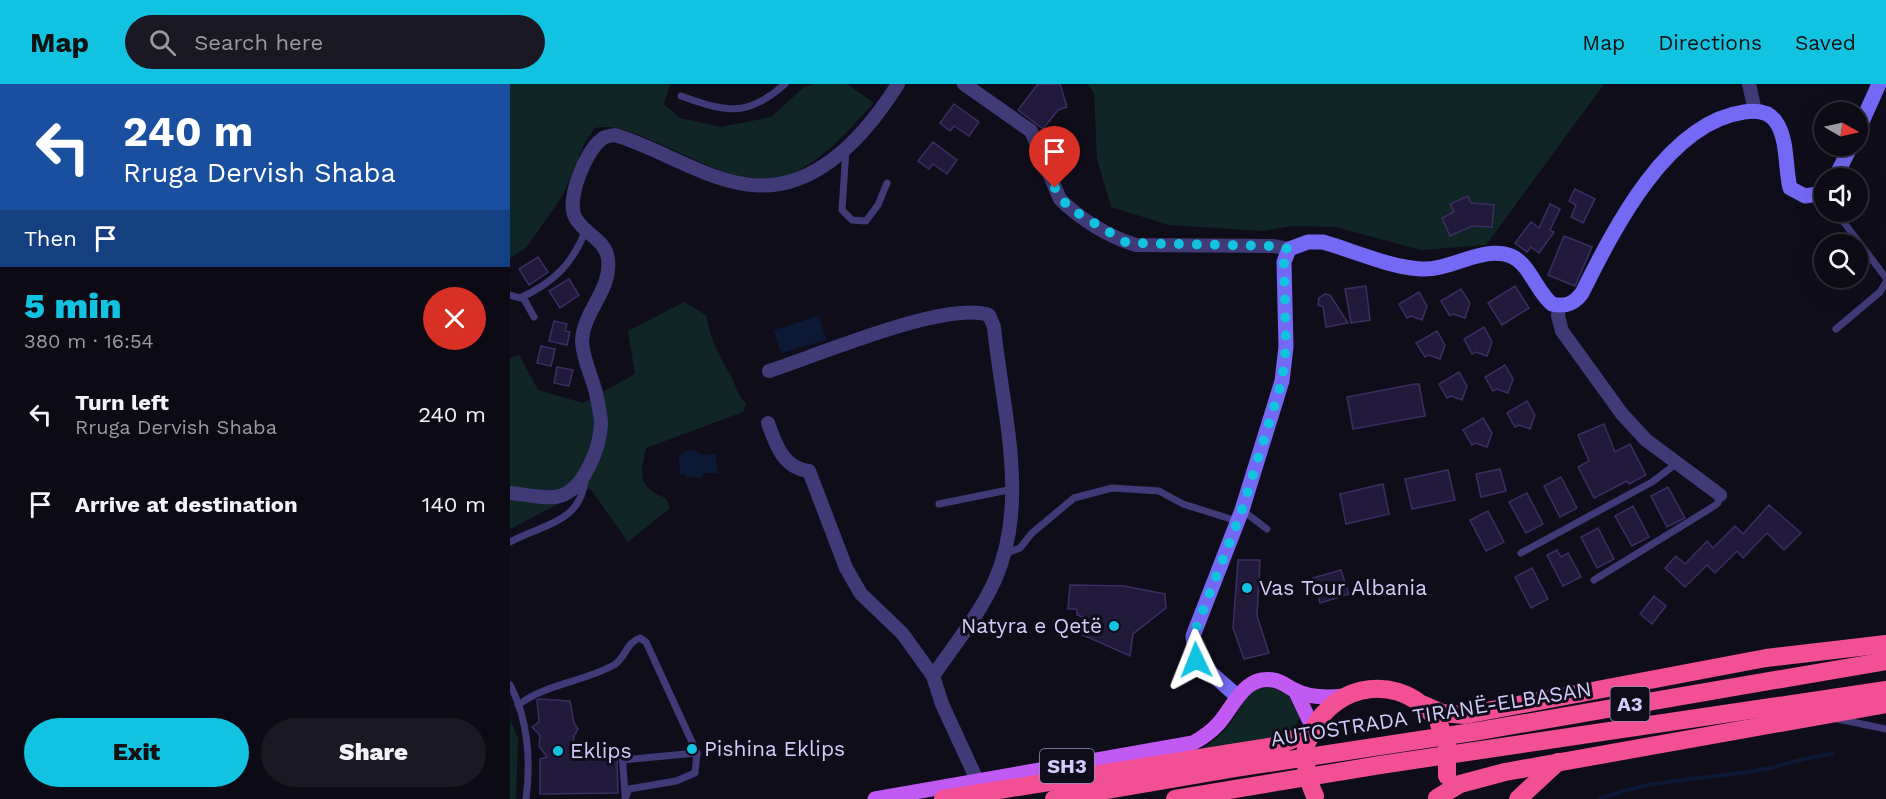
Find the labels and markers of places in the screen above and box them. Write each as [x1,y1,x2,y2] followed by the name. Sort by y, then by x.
[1029,126,1080,188] pin
[1259,575,1427,600] place label: Vas Tour Albania
[1240,581,1254,595] marker: Vas Tour Albania
[961,613,1102,638] place label: Natyra e Qetë
[1107,619,1121,633] marker: Natyra e Qetë
[704,736,845,761] place label: Pishina Eklips
[570,738,632,763] place label: Eklips
[685,742,699,756] marker: Pishina Eklips
[551,744,565,758] marker: Eklips

